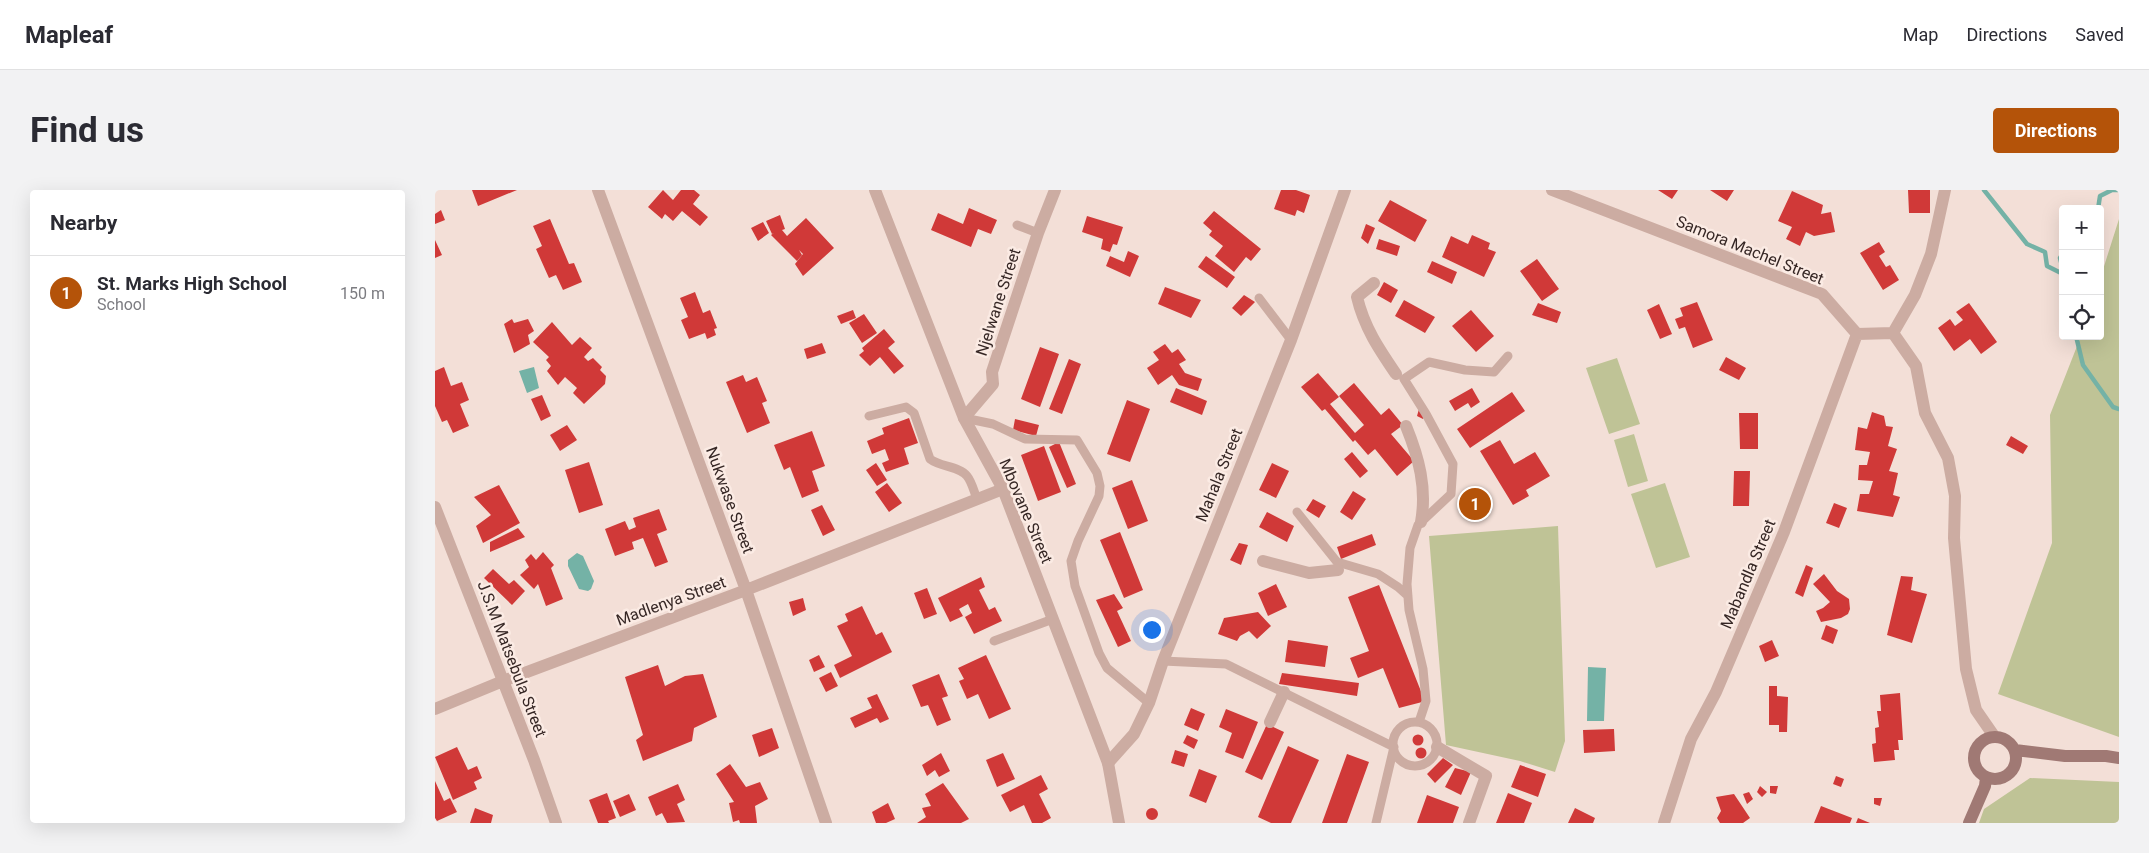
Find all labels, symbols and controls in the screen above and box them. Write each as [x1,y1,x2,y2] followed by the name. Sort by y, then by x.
[25,21,113,49] text: Mapleaf
[1903,24,1938,45] text: Map
[1966,24,2047,45] text: Directions
[2075,24,2124,45] text: Saved
[1993,108,2119,153] button: Directions
[30,110,144,151] text: Find us
[2059,205,2104,340] map controls
[2059,205,2104,250] button: +
[50,211,117,235] text: Nearby
[1673,212,1827,288] street label: Samora Machel Street
[972,246,1024,358] street label: Njelwane Street
[2059,250,2104,295] button: −
[97,272,287,295] text: St. Marks High School
[61,284,71,303] text: 1
[340,284,385,303] text: 150 m
[97,295,146,314] text: School
[2059,295,2104,340] button: locate
[1192,426,1246,524] street label: Mahala Street
[702,444,758,556] street label: Nukwase Street
[995,456,1057,566] street label: Mbovane Street
[1459,485,1491,523] pin: 1
[1716,516,1780,632] street label: Mabandla Street
[614,572,728,630] street label: Madlenya Street
[473,578,551,740] street label: J.S.M Matsebula Street
[1139,617,1165,643] your location

